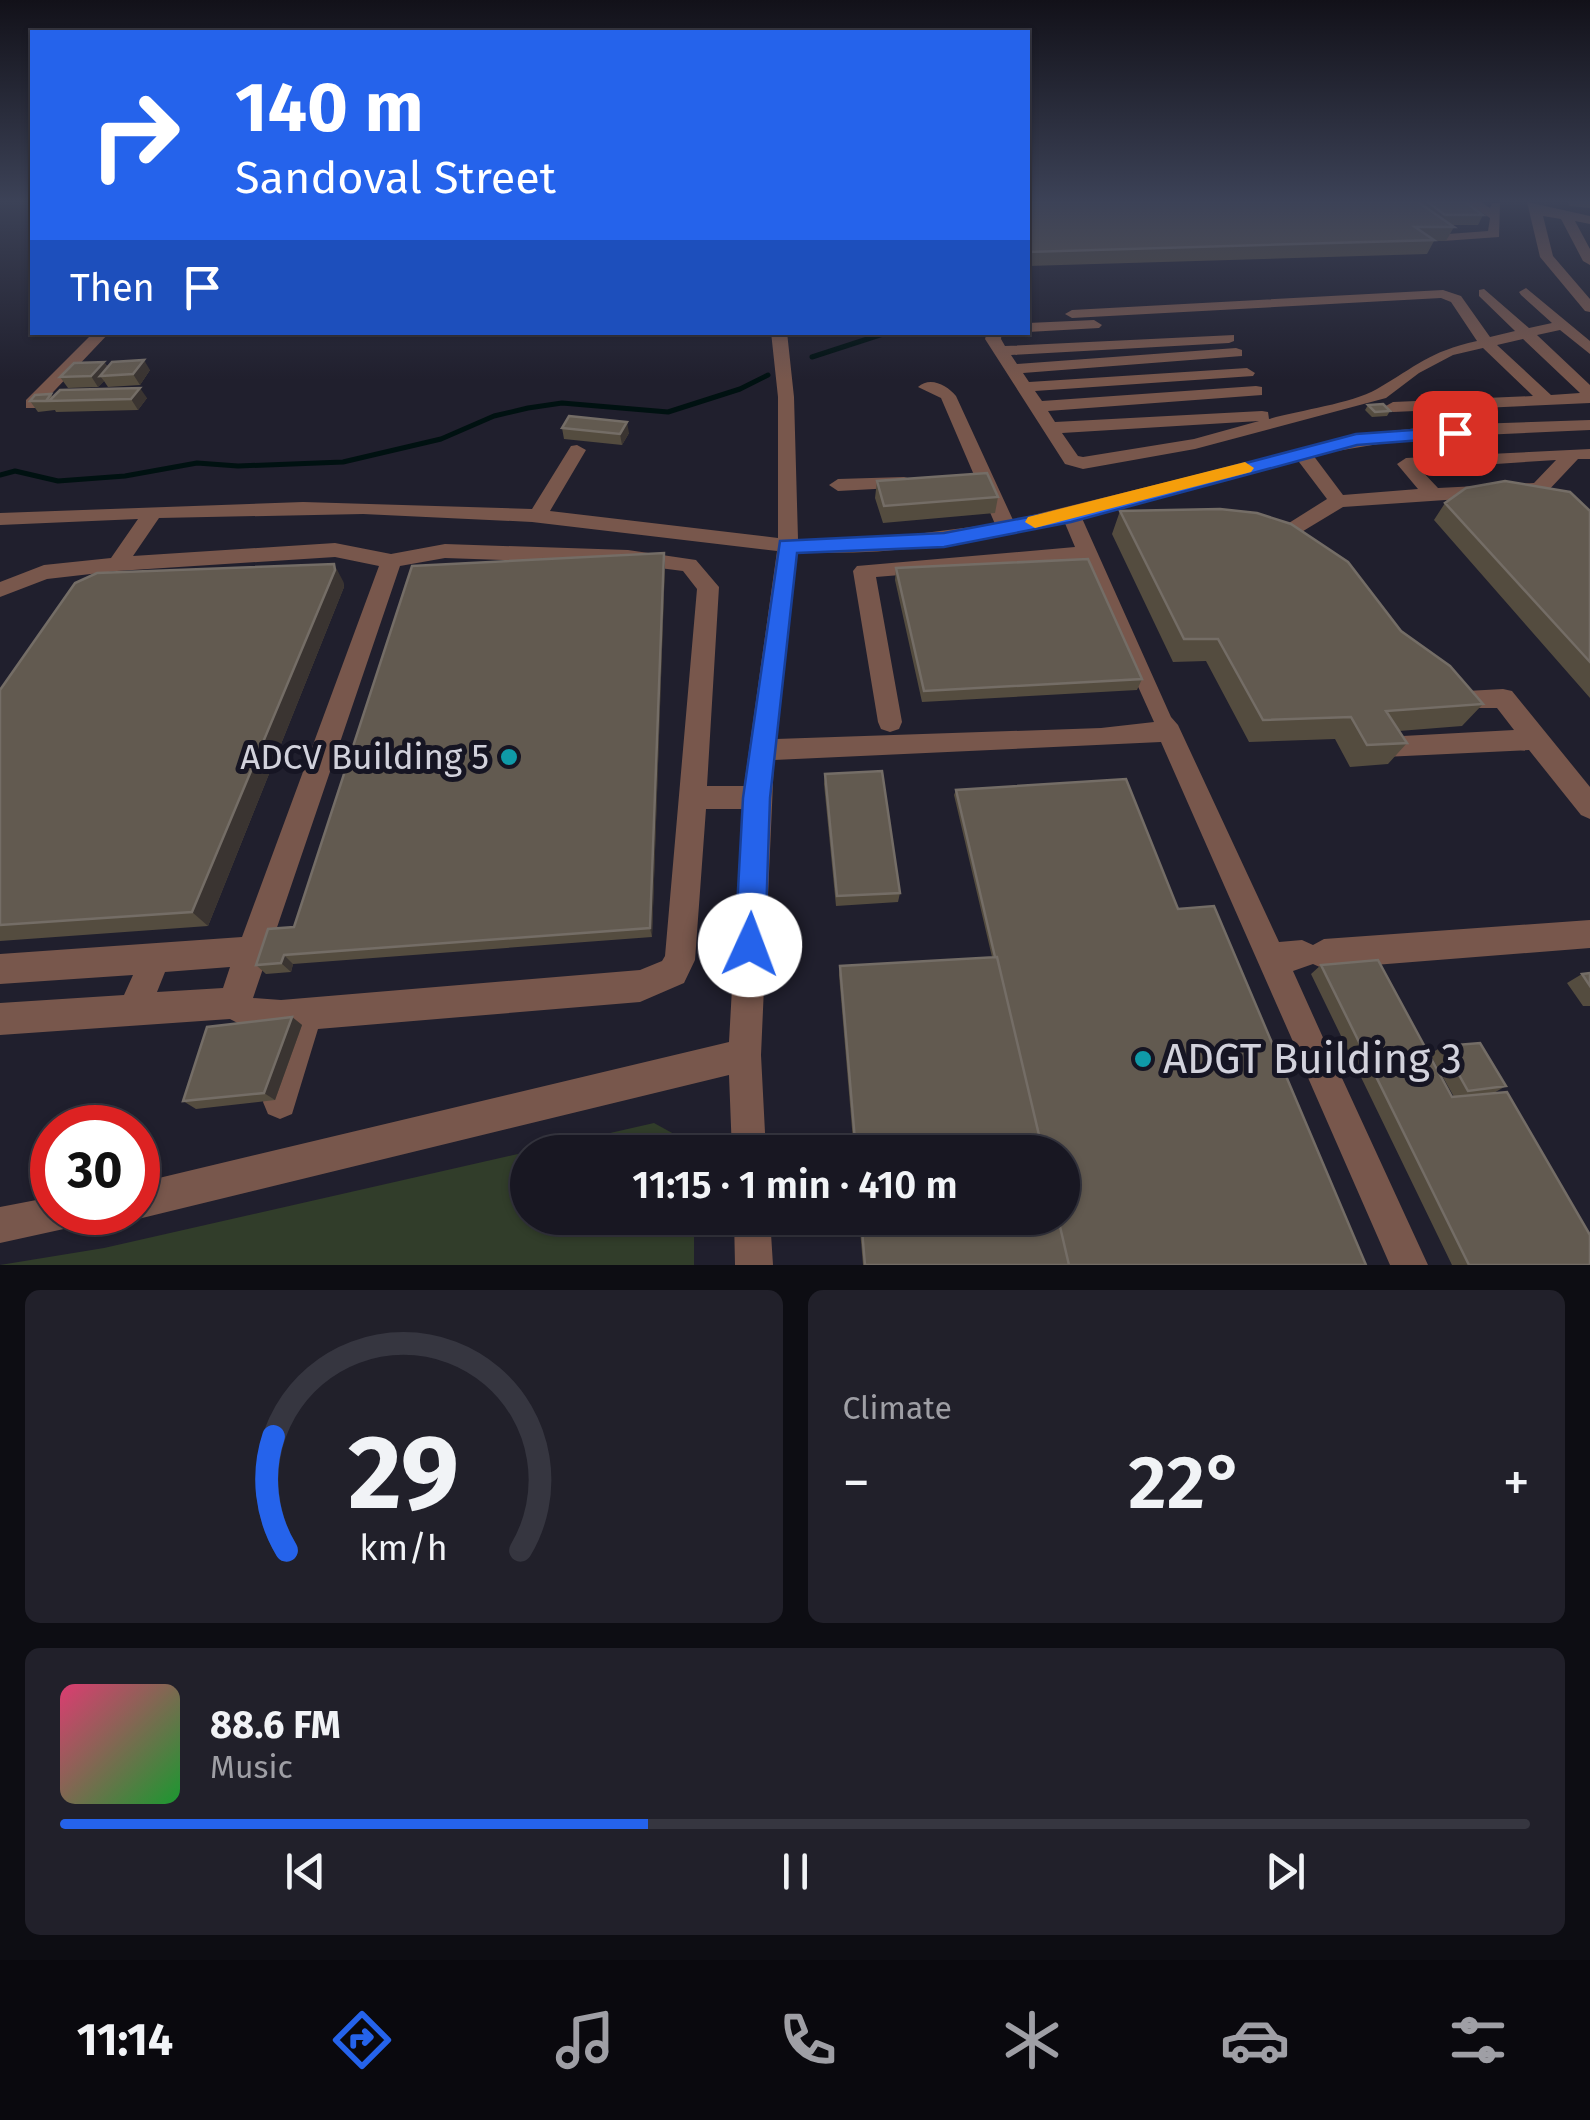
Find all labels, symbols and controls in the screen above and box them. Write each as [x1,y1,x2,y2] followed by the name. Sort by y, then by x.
[235,66,424,150] text: 140 m
[70,70,200,200] icon: right
[235,151,556,205] text: Sandoval Street
[175,260,230,315] icon: arrive
[70,265,155,311] text: Then
[1413,391,1498,476] pin
[1428,406,1483,461] icon: arrive
[240,736,489,778] place label: ADCV Building 5
[498,746,520,768] marker: ADCV Building 5
[698,893,802,997] position arrow
[1163,1034,1462,1084] place label: ADGT Building 3
[1132,1048,1154,1070] marker: ADGT Building 3
[30,1105,160,1235] speed limit sign: 30
[632,1162,958,1208] text: 11:15 · 1 min · 410 m
[843,1389,952,1427] text: Climate
[348,1411,459,1536] text: 29
[1128,1438,1244,1528] text: 22°
[843,1450,870,1516] text: −
[1503,1450,1530,1516] text: +
[360,1527,448,1569] text: km/h
[210,1702,341,1748] text: 88.6 FM
[210,1748,293,1786] text: Music
[278,1844,333,1899] icon: previous
[768,1844,823,1899] icon: pause
[1258,1844,1313,1899] icon: next
[327,2005,397,2075] icon: directions
[550,2005,620,2075] icon: music
[773,2005,843,2075] icon: phone
[997,2005,1067,2075] icon: climate
[1220,2005,1290,2075] icon: car
[1443,2005,1513,2075] icon: filters
[77,2013,173,2067] text: 11:14

